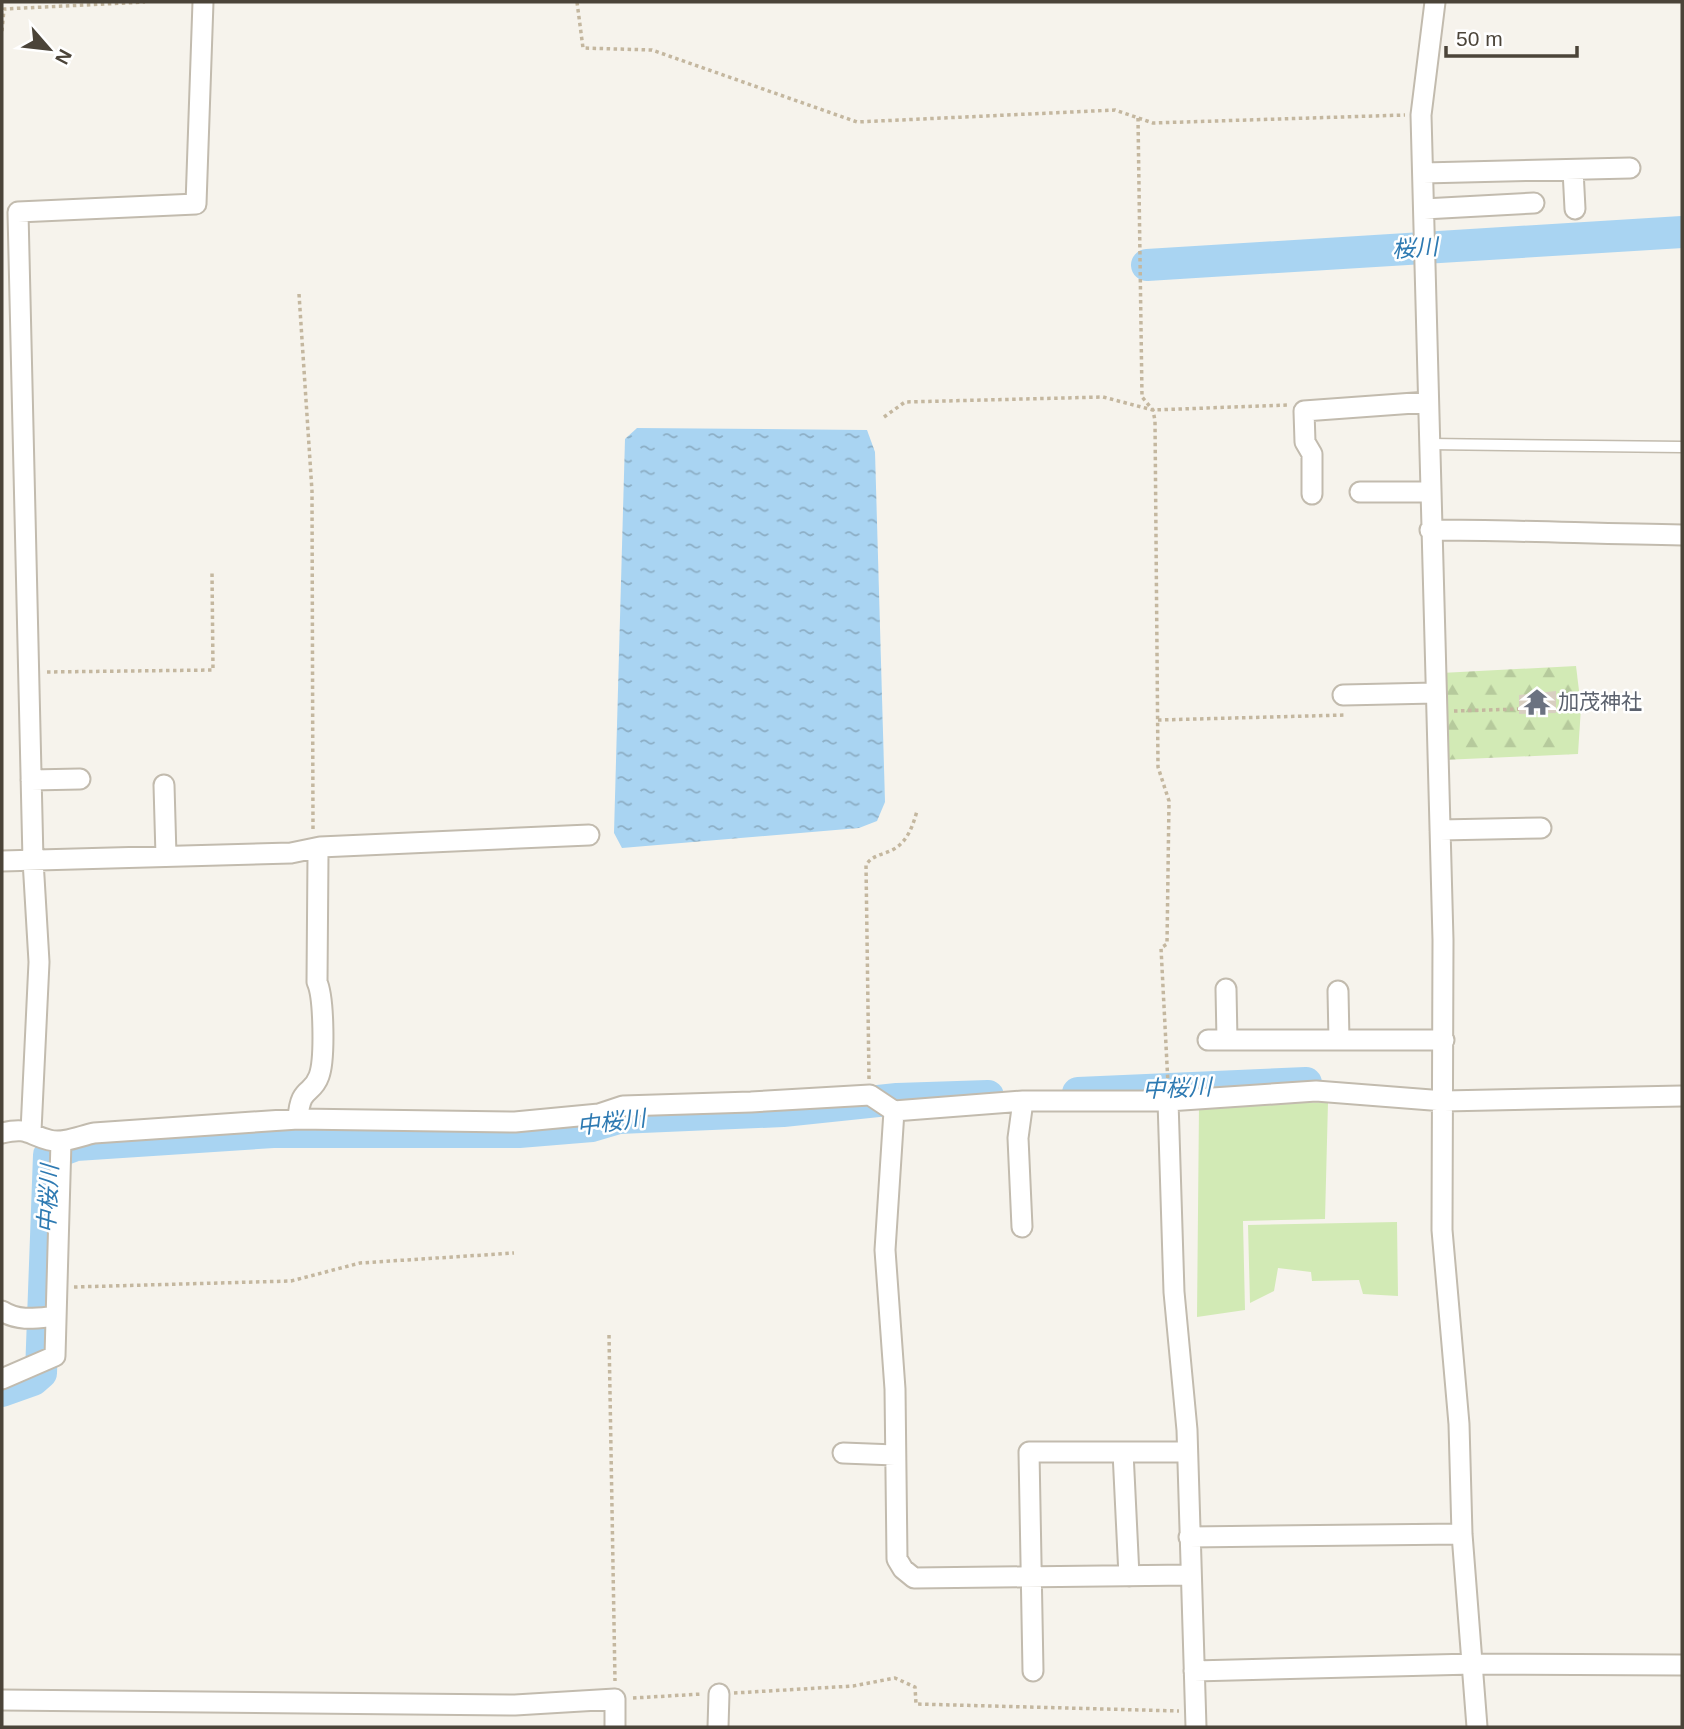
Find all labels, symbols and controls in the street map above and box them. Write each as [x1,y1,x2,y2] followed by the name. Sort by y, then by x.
[14,14,84,84] north arrow
[1446,14,1577,58] scale bar
[1456,27,1503,50] text: 50 m
[51,46,76,68] text: N
[1391,233,1442,263] water label: 桜川
[1522,687,1552,717] temple icon: 加茂神社
[1558,690,1642,713] place label: 加茂神社
[1142,1074,1215,1102] water label: 中桜川
[575,1105,650,1139] water label: 中桜川
[33,1161,63,1234] water label: 中桜川

